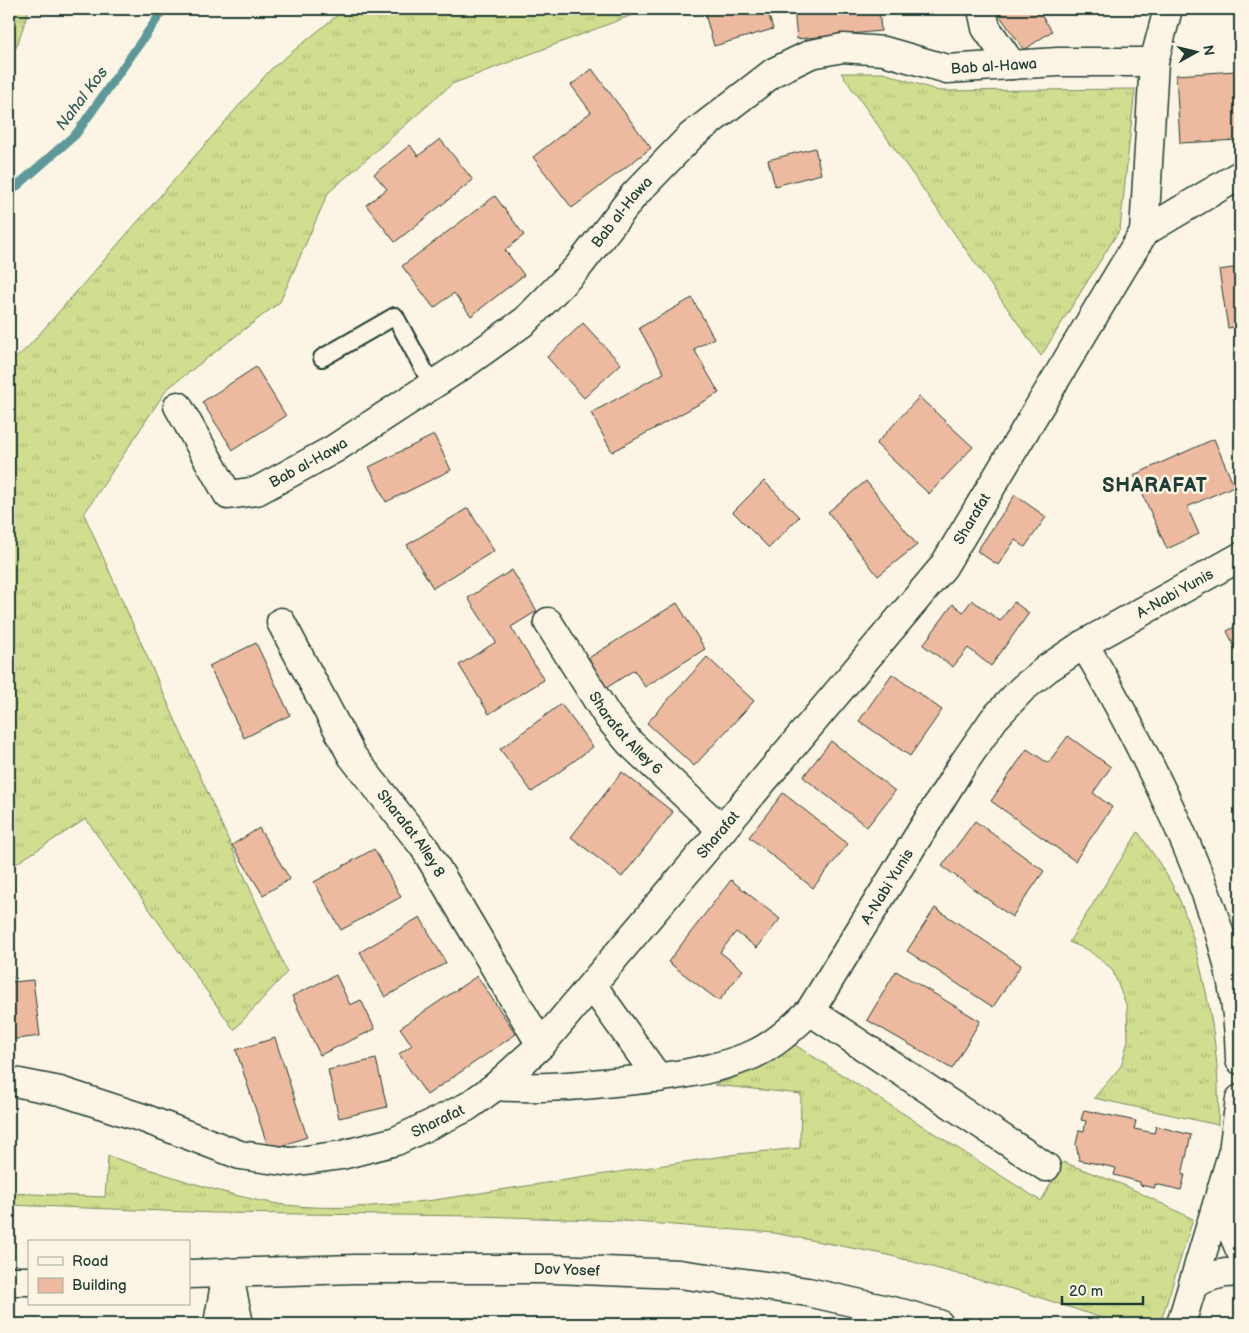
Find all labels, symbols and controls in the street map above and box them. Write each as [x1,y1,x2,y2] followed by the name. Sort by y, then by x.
[1172,28,1222,78] north arrow
[1199,44,1218,57] text: N
[950,54,1038,79] street label: Bab al-Hawa
[52,63,112,134] water label: Nahal Kos
[587,173,657,252] street label: Bab al-Hawa
[266,434,351,492] street label: Bab al-Hawa
[1102,474,1208,498] district label: SHARAFAT
[950,490,995,548] street label: Sharafat
[1133,564,1217,623] street label: A-Nabi Yunis
[584,688,667,779] street label: Sharafat Alley 6
[372,786,449,881] street label: Sharafat Alley 8
[693,807,744,863] street label: Sharafat
[857,845,918,928] street label: A-Nabi Yunis
[408,1101,468,1142] street label: Sharafat
[28,1240,190,1306] legend
[72,1252,108,1271] text: Road
[534,1260,601,1281] street label: Dov Yosef
[1062,1273,1143,1305] scale bar
[72,1276,127,1295] text: Building
[1069,1282,1103,1301] text: 20 m

